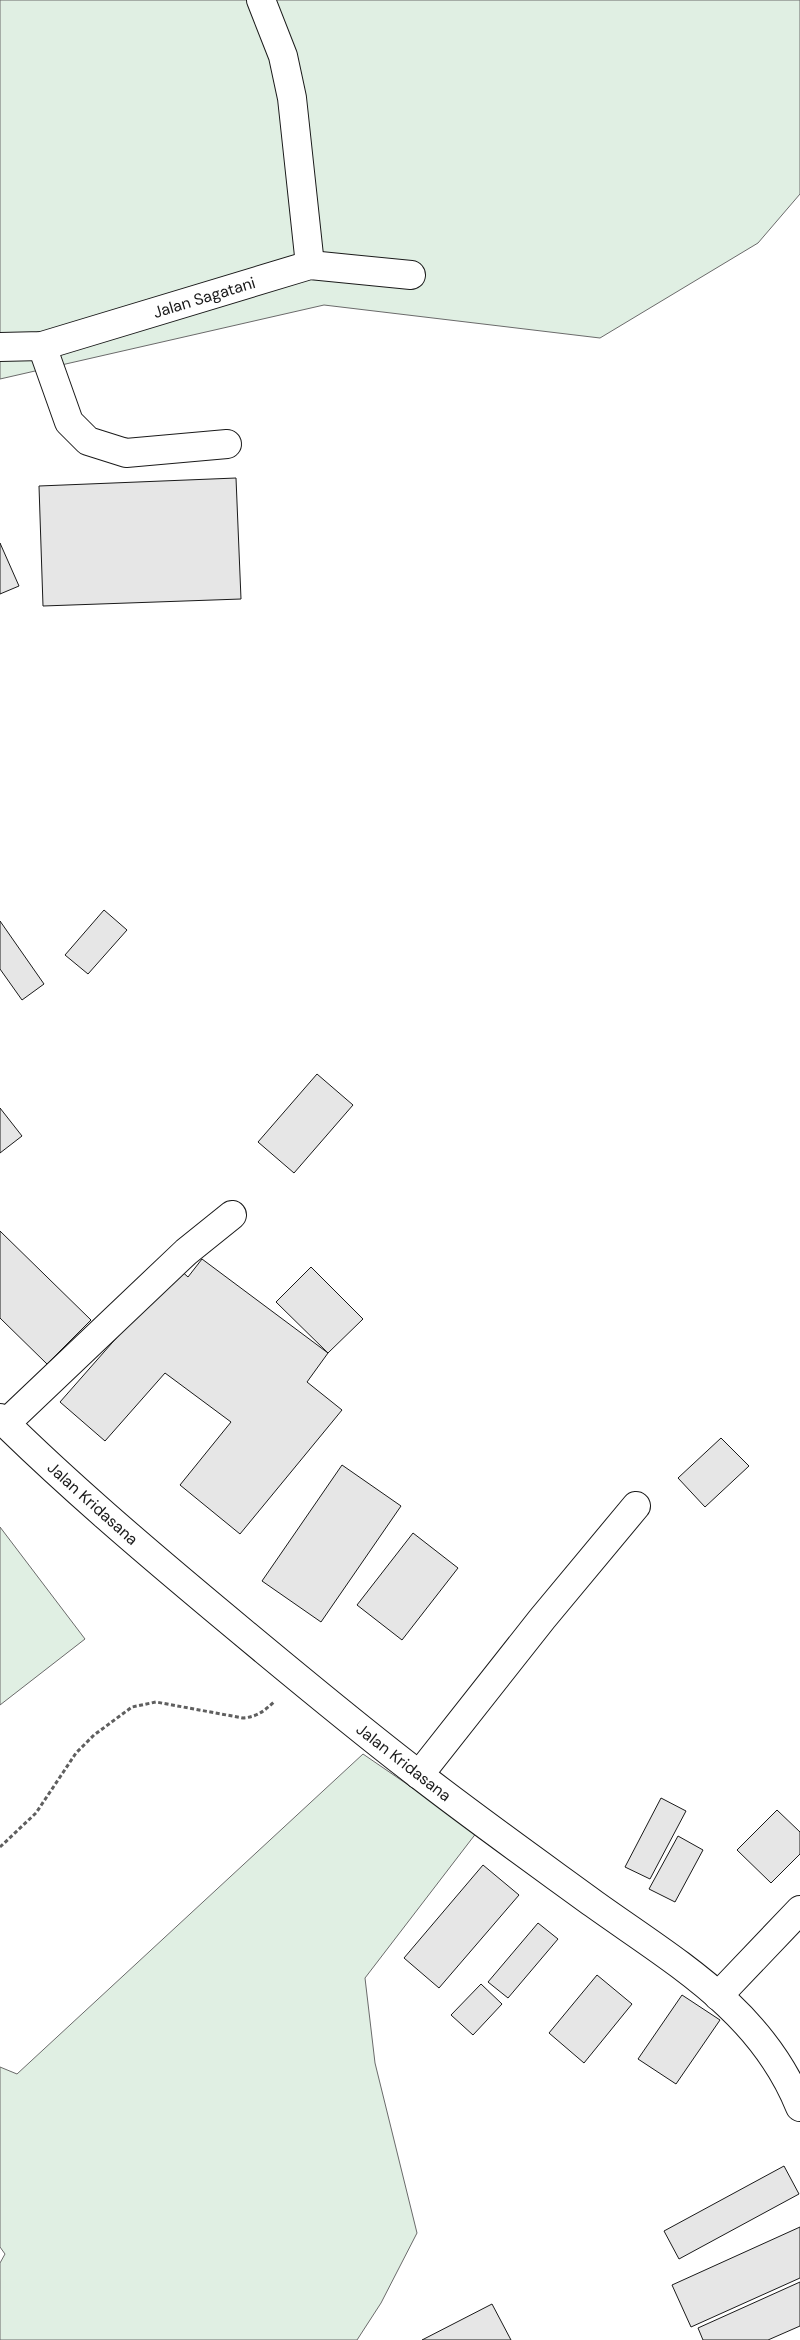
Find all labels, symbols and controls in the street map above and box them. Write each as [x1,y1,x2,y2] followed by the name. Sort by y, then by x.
[150,272,258,323] street label: Jalan Sagatani
[43,1457,142,1550] street label: Jalan Kridasana
[352,1719,455,1806] street label: Jalan Kridasana

